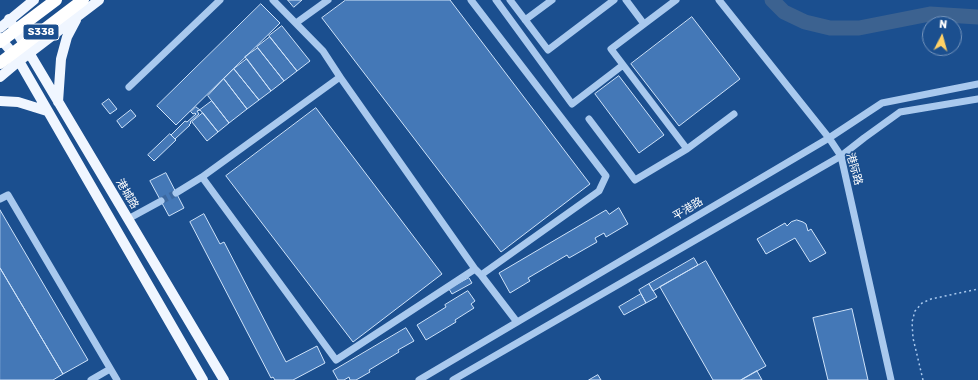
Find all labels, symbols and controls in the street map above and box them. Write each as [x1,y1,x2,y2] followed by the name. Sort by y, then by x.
[922,16,962,56] north arrow
[939,18,948,31] text: N
[23,24,59,40] road number: S338
[843,151,865,187] street label: 港际路
[113,176,141,212] street label: 港城路
[670,195,706,223] street label: 平港路

